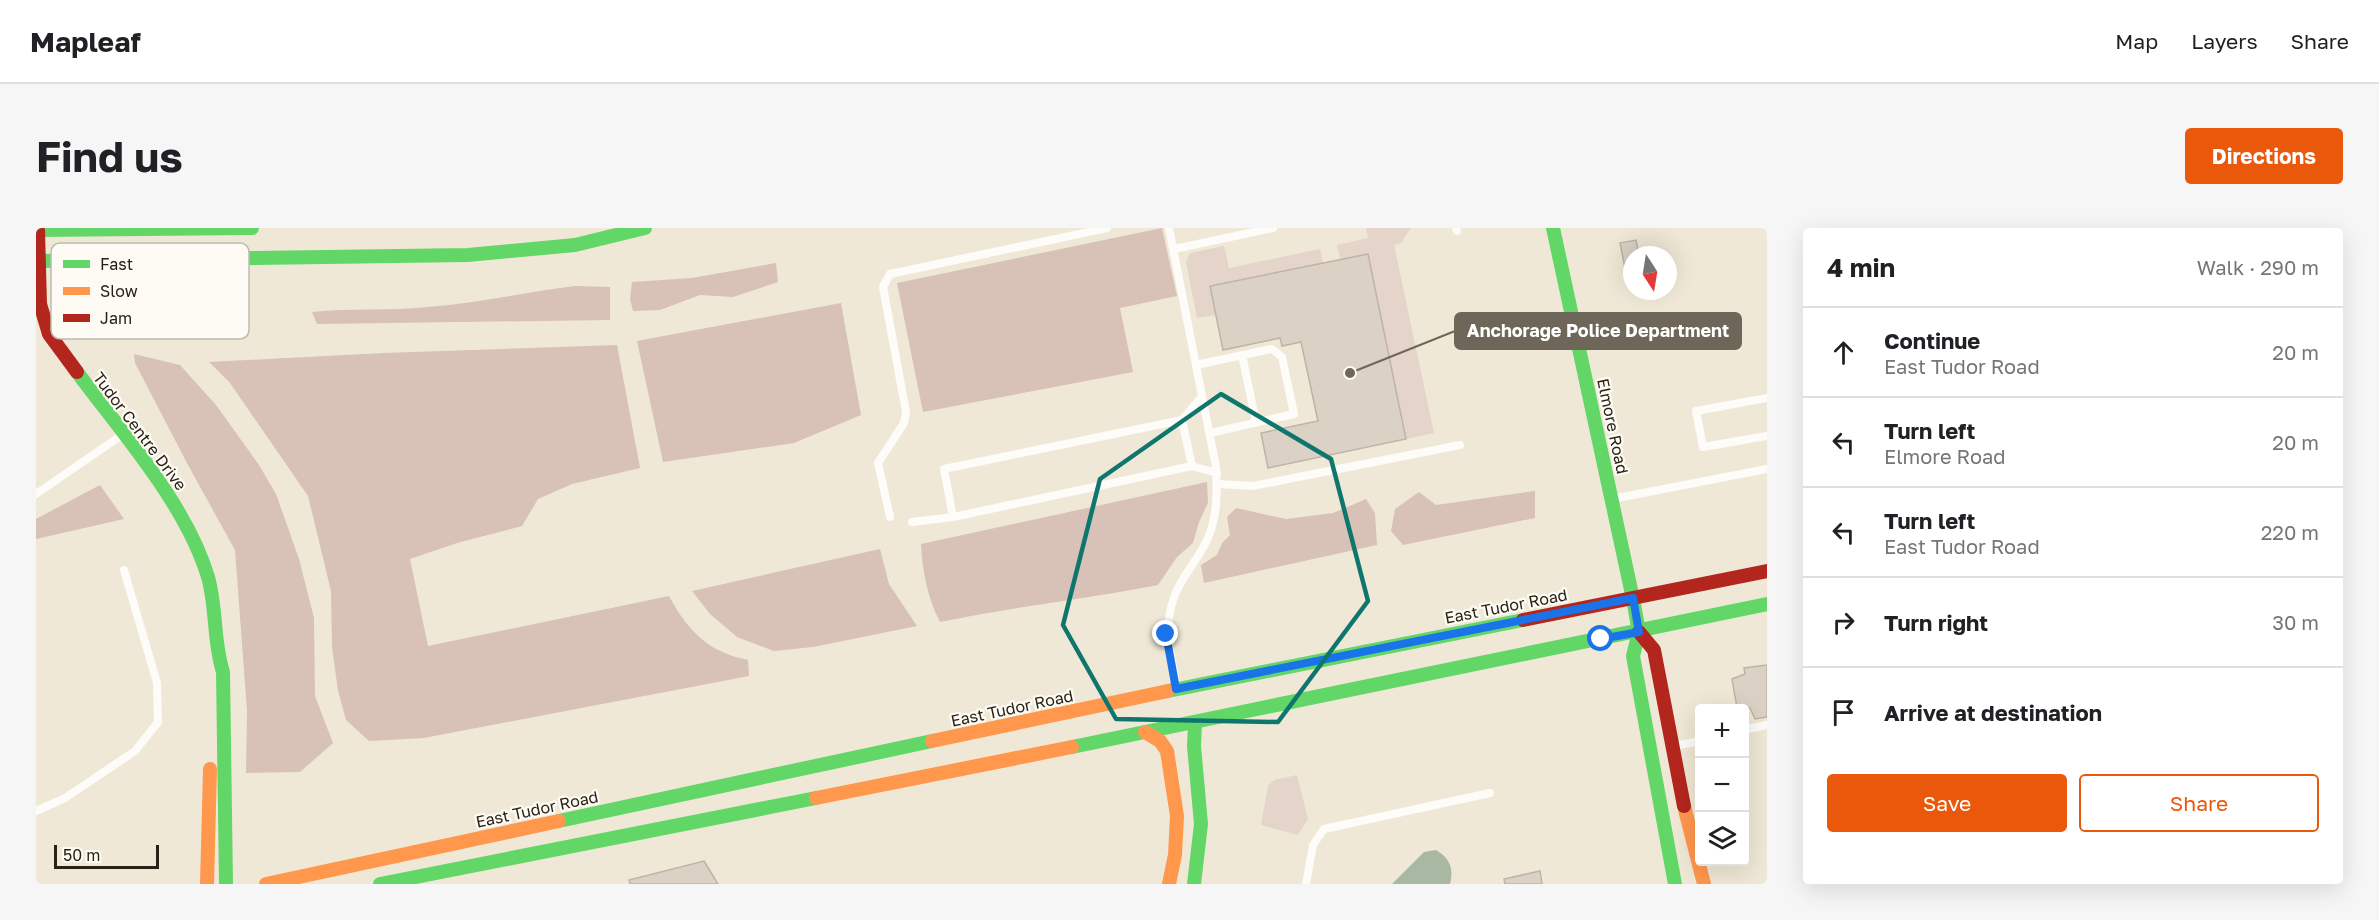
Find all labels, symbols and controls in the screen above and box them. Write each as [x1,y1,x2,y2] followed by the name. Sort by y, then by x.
[30,25,141,58] text: Mapleaf
[2115,28,2158,54] text: Map
[2191,28,2258,54] text: Layers
[2291,28,2349,54] text: Share
[2185,128,2343,184] button: Directions
[36,131,183,181] text: Find us
[51,243,249,339] legend
[1623,246,1677,300] north arrow
[1827,252,1895,283] text: 4 min
[100,254,133,274] text: Fast
[2197,255,2319,279] text: Walk · 290 m
[100,281,138,301] text: Slow
[100,308,132,328] text: Jam
[1455,313,1741,349] callout: Anchorage Police Department
[1467,319,1729,341] text: Anchorage Police Department
[1884,327,1980,354] text: Continue
[1827,336,1860,369] icon: ahead
[2272,340,2319,364] text: 20 m
[1884,354,2040,378] text: East Tudor Road
[89,368,191,494] street label: Tudor Centre Drive
[1593,376,1633,476] street label: Elmore Road
[1884,417,1975,444] text: Turn left
[1827,426,1860,459] icon: left
[2272,430,2319,454] text: 20 m
[1884,444,2006,468] text: Elmore Road
[1884,507,1975,534] text: Turn left
[1827,516,1860,549] icon: left
[2261,520,2319,544] text: 220 m
[1884,534,2040,558] text: East Tudor Road
[1443,584,1569,628] street label: East Tudor Road
[1827,606,1860,639] icon: right
[1884,609,1988,636] text: Turn right
[2272,610,2319,634] text: 30 m
[1152,620,1178,646] route end
[1587,625,1613,651] route start
[949,685,1075,731] street label: East Tudor Road
[1827,696,1860,729] icon: arrive
[1884,699,2102,726] text: Arrive at destination
[1695,704,1749,866] map controls
[1695,704,1749,758] button: +
[1695,758,1749,812] button: −
[1827,774,2067,832] button: Save
[2079,774,2319,832] button: Share
[474,786,600,832] street label: East Tudor Road
[1695,812,1749,866] button: layers
[54,842,159,870] scale bar
[63,845,100,865] text: 50 m

